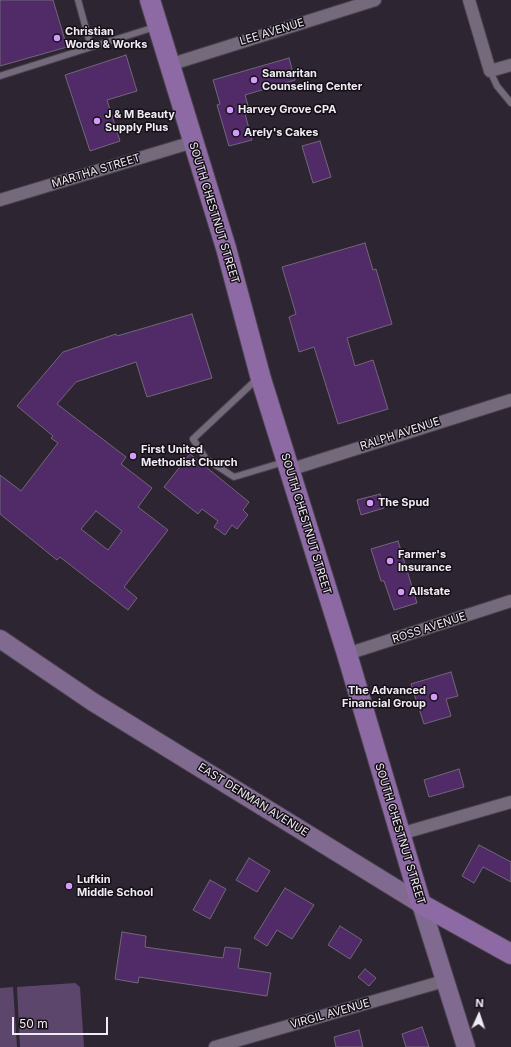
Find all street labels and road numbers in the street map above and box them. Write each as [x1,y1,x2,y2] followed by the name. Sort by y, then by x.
[238,16,306,48] street label: LEE AVENUE
[186,141,242,285] street label: SOUTH CHESTNUT STREET
[50,151,142,191] street label: MARTHA STREET
[358,415,442,453] street label: RALPH AVENUE
[278,452,334,596] street label: SOUTH CHESTNUT STREET
[390,610,468,646] street label: ROSS AVENUE
[196,761,310,839] street label: EAST DENMAN AVENUE
[372,762,428,906] street label: SOUTH CHESTNUT STREET
[289,996,371,1032] street label: VIRGIL AVENUE

